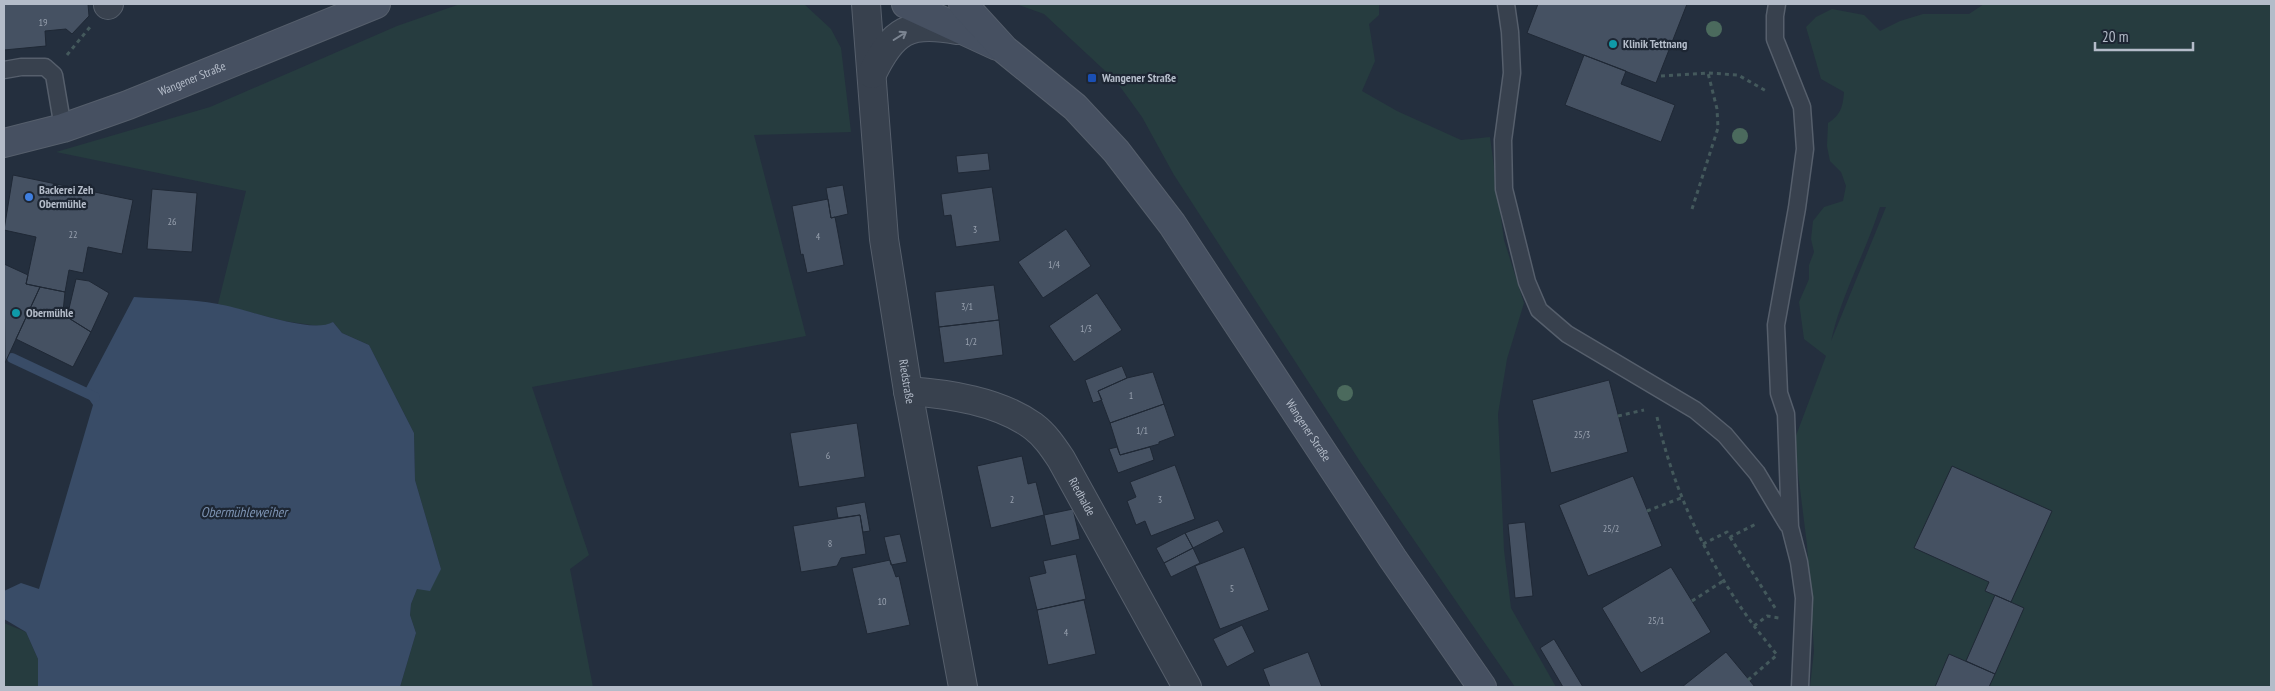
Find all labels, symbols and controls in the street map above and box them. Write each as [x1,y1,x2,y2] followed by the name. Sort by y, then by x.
[39,16,48,29] house number: 19
[2095,20,2192,52] scale bar
[2102,27,2128,46] text: 20 m
[893,30,907,40] one-way arrow
[1623,36,1687,51] place label: Klinik Tettnang
[1607,38,1619,50] marker: Klinik Tettnang
[156,58,228,99] street label: Wangener Straße
[1101,70,1176,85] place label: Wangener Straße
[1086,72,1098,84] marker: Wangener Straße
[39,182,93,211] place label: Backerei Zeh Obermühle
[23,191,35,203] marker: Backerei Zeh Obermühle
[168,215,177,228] house number: 26
[973,223,977,236] house number: 3
[69,228,78,241] house number: 22
[816,230,821,243] house number: 4
[1048,258,1060,271] house number: 1/4
[961,300,973,313] house number: 3/1
[26,305,73,320] place label: Obermühle
[10,307,22,319] marker: Obermühle
[1080,322,1092,335] house number: 1/3
[965,335,977,348] house number: 1/2
[896,358,918,405] street label: Riedstraße
[1129,389,1133,402] house number: 1
[1283,396,1335,464] street label: Wangener Straße
[1136,424,1148,437] house number: 1/1
[1574,428,1590,441] house number: 25/3
[826,449,831,462] house number: 6
[1066,475,1099,518] street label: Riedhalde
[1010,493,1014,506] house number: 2
[1158,493,1162,506] house number: 3
[201,503,289,521] water label: Obermühleweiher
[1603,522,1619,535] house number: 25/2
[828,537,832,550] house number: 8
[1230,582,1234,595] house number: 5
[878,595,887,608] house number: 10
[1648,614,1664,627] house number: 25/1
[1064,626,1069,639] house number: 4

